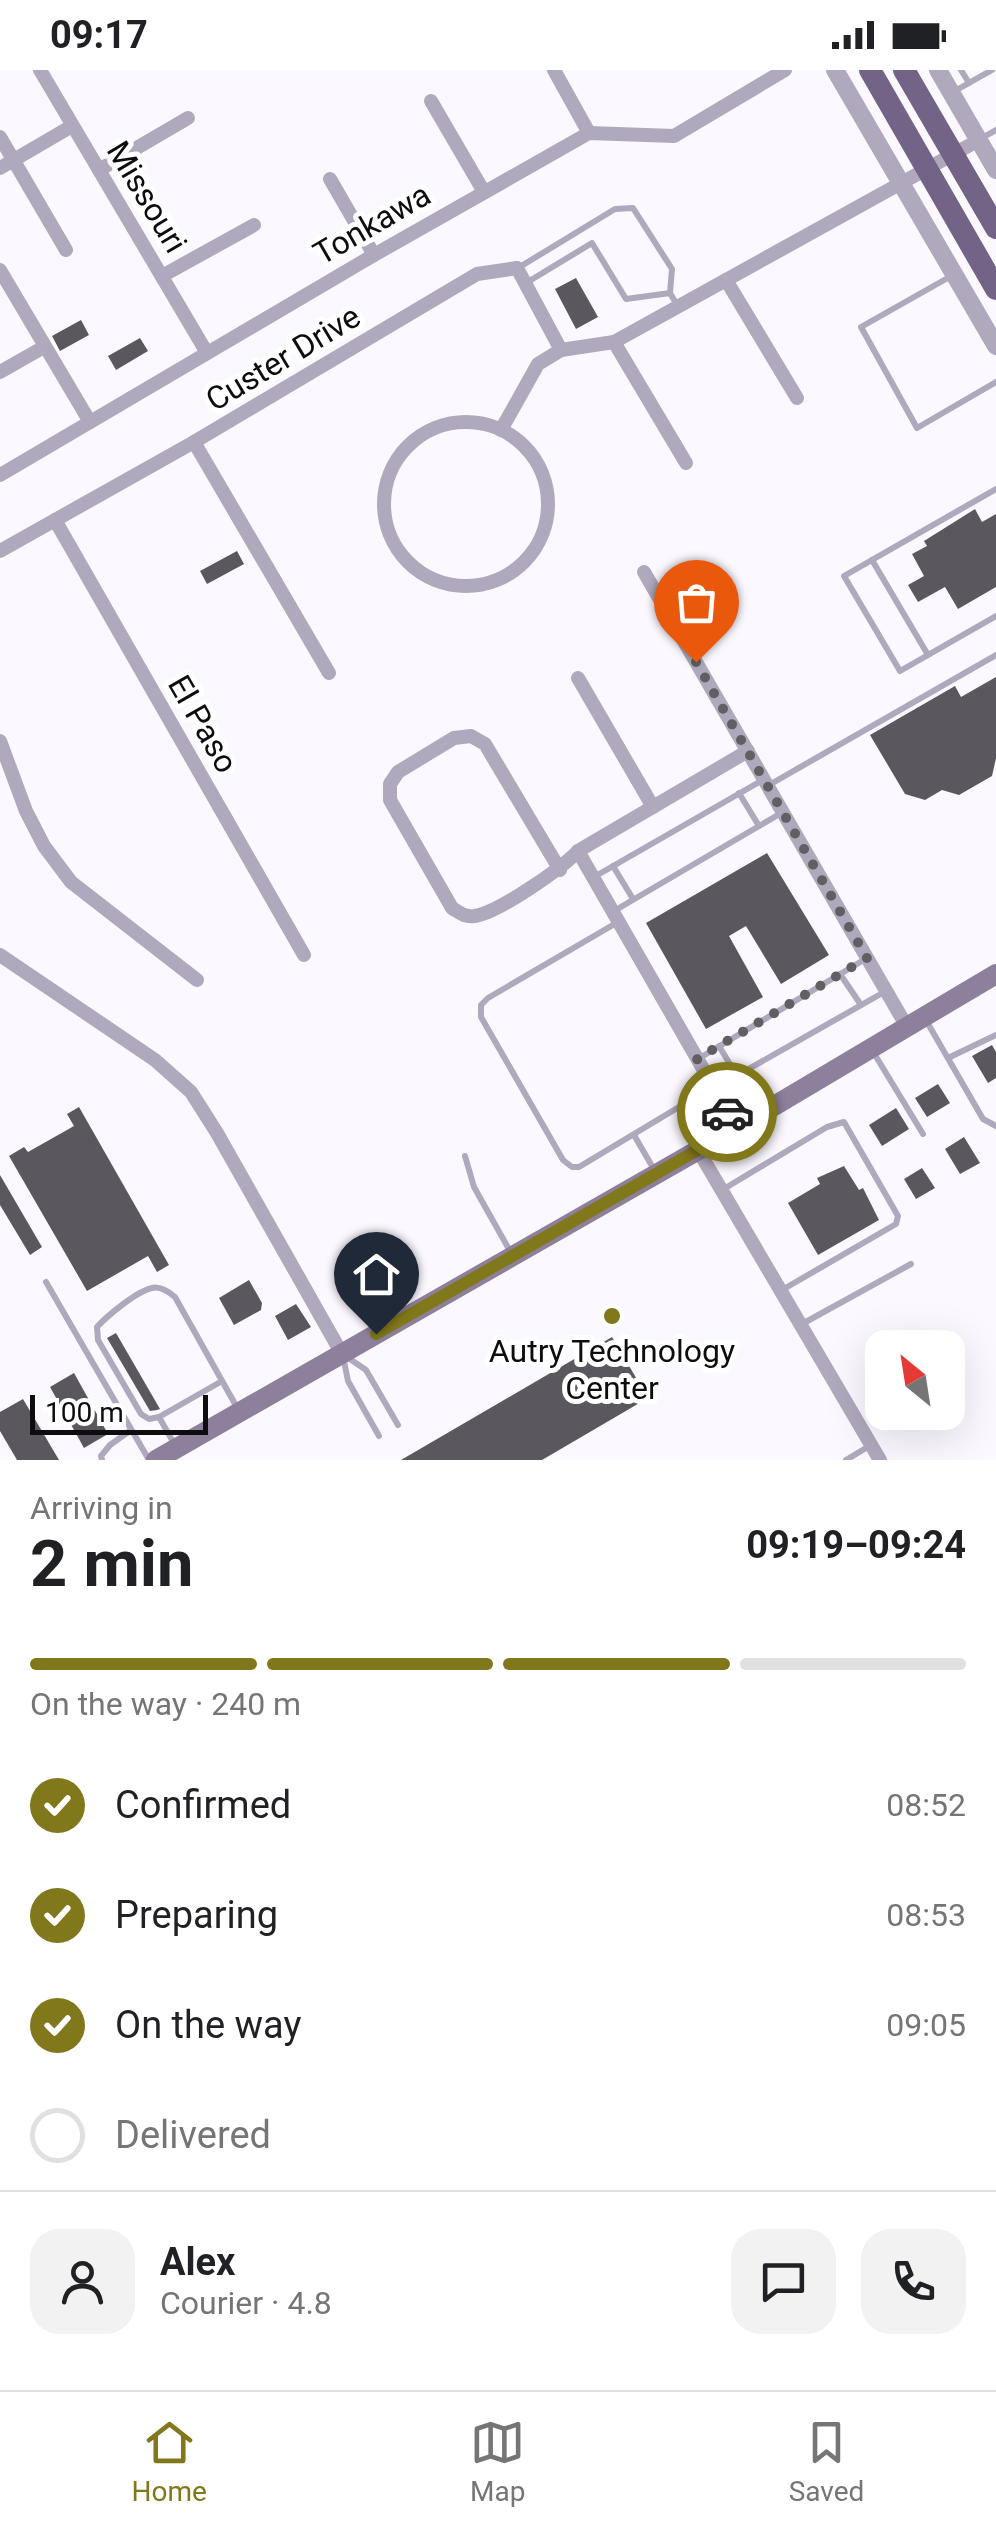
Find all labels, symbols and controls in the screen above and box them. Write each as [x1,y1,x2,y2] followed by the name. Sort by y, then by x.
[50,13,148,57] text: 09:17
[99,134,195,260] street label: Missouri
[307,175,437,273] street label: Tonkawa
[199,297,367,419] street label: Custer Drive
[654,560,739,663] pin
[669,575,724,630] icon: bag
[160,669,246,779] street label: El Paso
[677,1062,777,1162] courier
[700,1085,755,1140] icon: car
[334,1232,419,1335] pin
[349,1247,404,1302] icon: home
[601,1305,623,1327] marker: Autry Technology Center
[865,1330,965,1430] north arrow
[865,1330,965,1430] map controls
[489,1332,735,1407] place label: Autry Technology Center
[30,1390,208,1434] scale bar
[45,1396,124,1429] text: 100 m
[30,1489,173,1527] text: Arriving in
[746,1523,966,1567] text: 09:19–09:24
[30,1526,193,1602] text: 2 min
[30,1685,301,1723] text: On the way · 240 m
[30,1778,85,1833] icon: check
[115,1783,291,1827] text: Confirmed
[886,1786,966,1824] text: 08:52
[30,1888,85,1943] icon: check
[115,1893,278,1937] text: Preparing
[886,1896,966,1934] text: 08:53
[30,1998,85,2053] icon: check
[115,2003,301,2047] text: On the way
[886,2006,966,2044] text: 09:05
[115,2113,271,2157] text: Delivered
[30,2229,135,2334] button: person
[731,2229,836,2334] button: chat
[861,2229,966,2334] button: phone
[160,2240,235,2284] text: Alex
[160,2284,332,2322] text: Courier · 4.8
[132,2415,207,2508] tab: Home
[470,2415,526,2508] tab: Map
[789,2415,864,2508] tab: Saved

